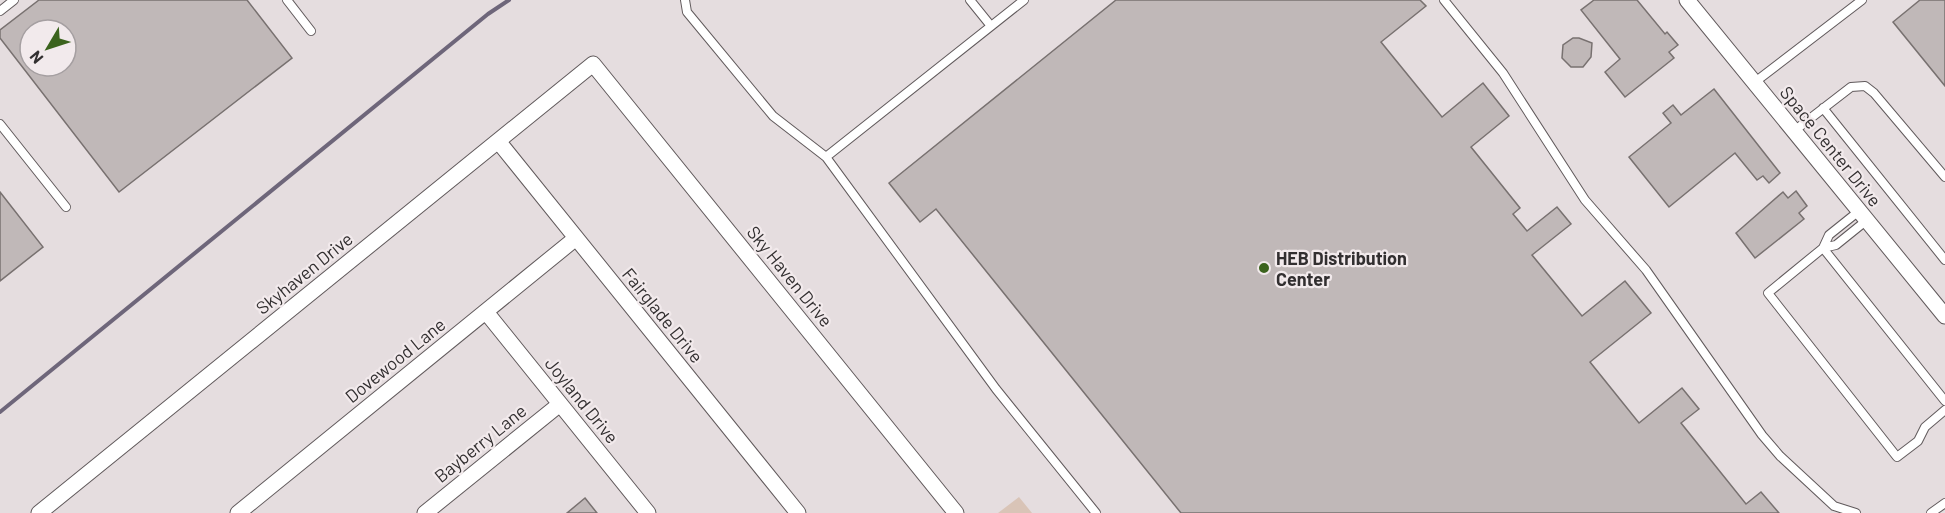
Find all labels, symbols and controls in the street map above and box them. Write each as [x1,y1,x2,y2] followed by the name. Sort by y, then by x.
[18,18,78,78] north arrow
[25,48,47,68] text: N
[1776,81,1886,211] street label: Space Center Drive
[743,221,837,331] street label: Sky Haven Drive
[251,227,357,319] street label: Skyhaven Drive
[1276,247,1407,290] place label: HEB Distribution Center
[1257,261,1271,275] marker: HEB Distribution Center
[618,263,708,367] street label: Fairglade Drive
[340,313,450,407] street label: Dovewood Lane
[541,352,623,448] street label: Joyland Drive
[430,399,530,487] street label: Bayberry Lane

